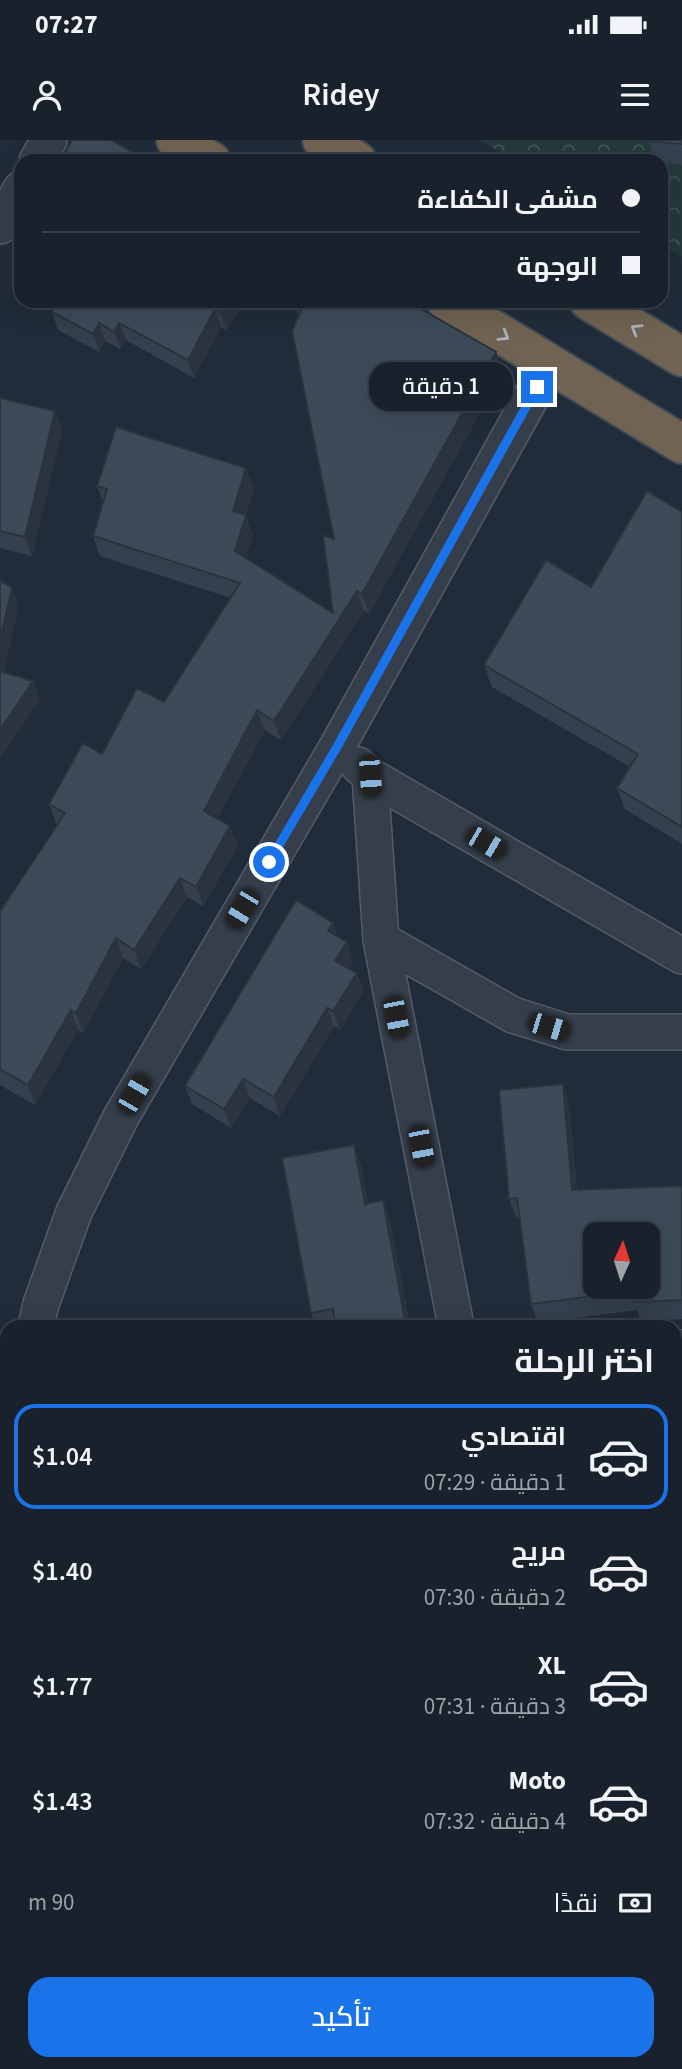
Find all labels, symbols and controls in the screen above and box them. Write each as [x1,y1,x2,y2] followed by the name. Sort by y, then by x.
[35,6,98,43] text: 07:27
[302,72,380,118] text: Ridey
[28,76,66,114] icon: person
[616,76,654,114] icon: menu
[418,181,598,218] text: مشفى الكفاءة
[517,248,598,285] text: الوجهة
[630,324,643,337] one-way arrow
[497,328,510,341] one-way arrow
[369,362,512,412] callout: 1 دقيقة
[402,370,480,403] text: 1 دقيقة
[521,371,553,403] route end
[359,754,382,798] car
[463,823,510,863] car
[253,846,285,878] route start
[223,886,262,932] car
[382,994,411,1040] car
[526,1011,573,1043] car
[115,1071,154,1117] car
[407,1123,436,1169] car
[583,1222,660,1298] north arrow
[583,1222,660,1299] map controls
[515,1339,654,1385] text: اختر الرحلة
[461,1418,566,1455] text: اقتصادي
[587,1425,650,1488] icon: car
[32,1438,93,1475] text: $1.04
[424,1466,566,1499] text: 1 دقيقة · 07:29
[511,1533,566,1570] text: مريح
[587,1540,650,1603] icon: car
[32,1553,93,1590] text: $1.40
[424,1581,566,1614] text: 2 دقيقة · 07:30
[538,1647,566,1684] text: XL
[587,1655,650,1718] icon: car
[32,1668,93,1705] text: $1.77
[424,1690,566,1723] text: 3 دقيقة · 07:31
[509,1762,566,1799] text: Moto
[587,1770,650,1833] icon: car
[32,1783,93,1820] text: $1.43
[424,1805,566,1838] text: 4 دقيقة · 07:32
[616,1884,654,1922] icon: cash
[554,1885,598,1922] text: نقدًا
[28,1886,75,1919] text: 90 m
[28,1977,654,2057] button: تأكيد

